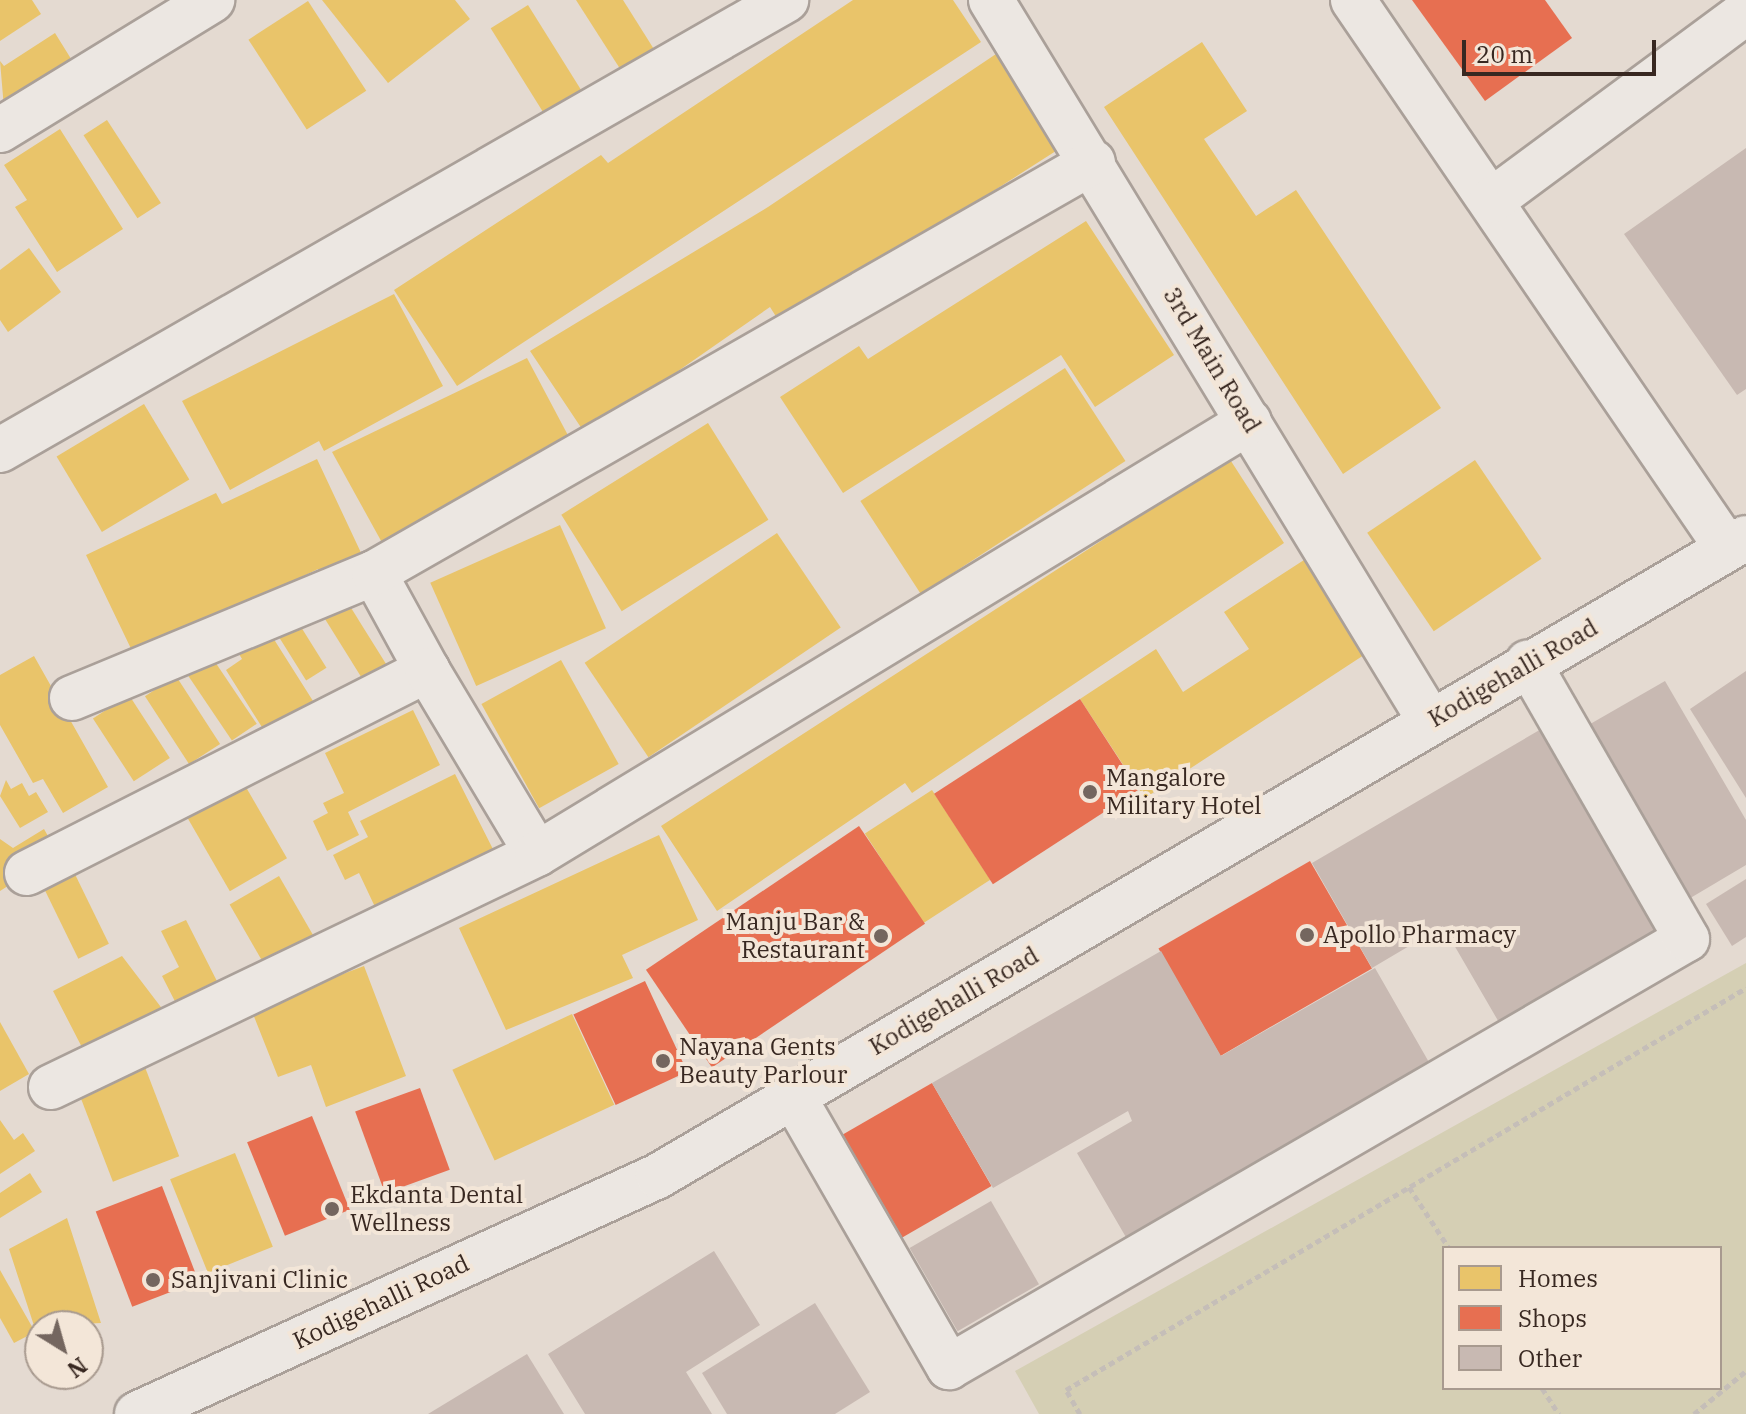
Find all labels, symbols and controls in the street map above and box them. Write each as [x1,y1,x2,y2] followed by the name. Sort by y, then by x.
[1466,24,1660,74] scale bar
[1476,38,1533,70] text: 20 m
[1157,282,1267,438] street label: 3rd Main Road
[1423,613,1603,733] street label: Kodigehalli Road
[1106,764,1262,820] place label: Mangalore Military Hotel
[1081,783,1099,801] marker: Mangalore Military Hotel
[726,908,865,964] place label: Manju Bar & Restaurant
[1323,921,1516,949] place label: Apollo Pharmacy
[1298,926,1316,944] marker: Apollo Pharmacy
[872,927,890,945] marker: Manju Bar & Restaurant
[864,941,1044,1061] street label: Kodigehalli Road
[679,1033,847,1089] place label: Nayana Gents Beauty Parlour
[654,1052,672,1070] marker: Nayana Gents Beauty Parlour
[350,1181,523,1237] place label: Ekdanta Dental Wellness
[321,1198,343,1220] marker: Ekdanta Dental Wellness
[1442,1246,1722,1390] legend
[288,1249,474,1355] street label: Kodigehalli Road
[1518,1262,1598,1294] text: Homes
[171,1266,348,1294] place label: Sanjivani Clinic
[142,1269,164,1291] marker: Sanjivani Clinic
[1518,1302,1587,1334] text: Shops
[24,1310,104,1390] north arrow
[1518,1342,1582,1374] text: Other
[62,1351,93,1385] text: N

